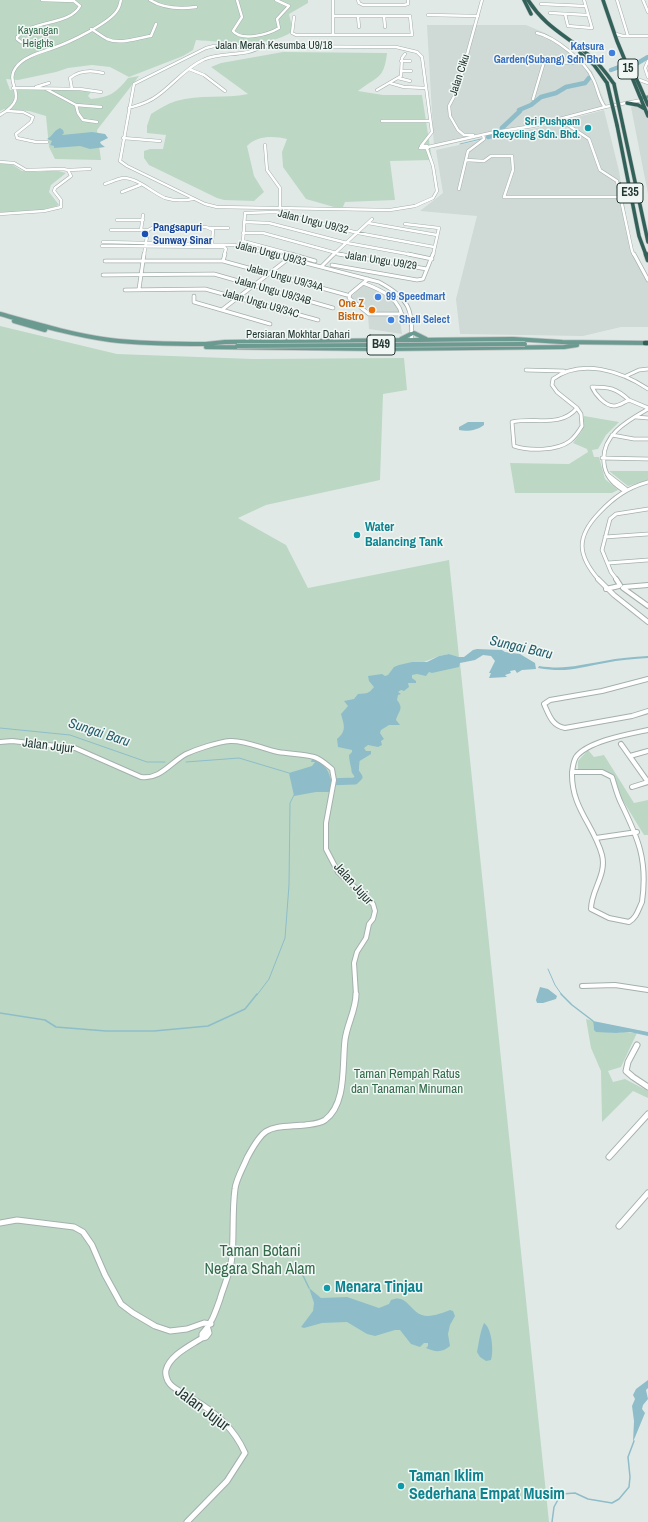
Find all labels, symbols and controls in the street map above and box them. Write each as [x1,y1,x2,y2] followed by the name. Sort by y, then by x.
[18,24,58,50] park label: Kayangan Heights
[216,39,332,53] street label: Jalan Merah Kesumba U9/18
[494,40,604,66] place label: Katsura Garden(Subang) Sdn Bhd
[607,48,617,58] marker: Katsura Garden(Subang) Sdn Bhd
[447,53,473,97] street label: Jalan Ciku
[618,59,638,79] road number: 15
[493,115,580,141] place label: Sri Pushpam Recycling Sdn. Bhd.
[583,123,593,133] marker: Sri Pushpam Recycling Sdn. Bhd.
[617,183,643,203] road number: E35
[276,207,350,237] street label: Jalan Ungu U9/32
[153,221,212,247] place label: Pangsapuri Sunway Sinar
[140,229,150,239] marker: Pangsapuri Sunway Sinar
[234,239,308,269] street label: Jalan Ungu U9/33
[344,249,418,273] street label: Jalan Ungu U9/29
[246,262,324,294] street label: Jalan Ungu U9/34A
[234,274,312,308] street label: Jalan Ungu U9/34B
[221,287,301,321] street label: Jalan Ungu U9/34C
[386,290,445,304] place label: 99 Speedmart
[373,292,383,302] marker: 99 Speedmart
[338,297,364,323] place label: One Z Bistro
[367,305,377,315] marker: One Z Bistro
[399,313,450,327] place label: Shell Select
[386,315,396,325] marker: Shell Select
[246,328,350,342] street label: Persiaran Mokhtar Dahari
[367,335,395,355] road number: B49
[365,520,443,551] place label: Water Balancing Tank
[352,530,362,540] marker: Water Balancing Tank
[488,633,554,663] water label: Sungai Baru
[66,715,132,751] water label: Sungai Baru
[21,735,75,757] street label: Jalan Jujur
[330,860,376,908] street label: Jalan Jujur
[351,1067,463,1098] park label: Taman Rempah Ratus dan Tanaman Minuman
[205,1242,315,1280] park label: Taman Botani Negara Shah Alam
[335,1278,423,1298] place label: Menara Tinjau
[322,1283,332,1293] marker: Menara Tinjau
[171,1382,233,1436] street label: Jalan Jujur
[409,1467,565,1505] place label: Taman Iklim Sederhana Empat Musim
[396,1481,406,1491] marker: Taman Iklim Sederhana Empat Musim

